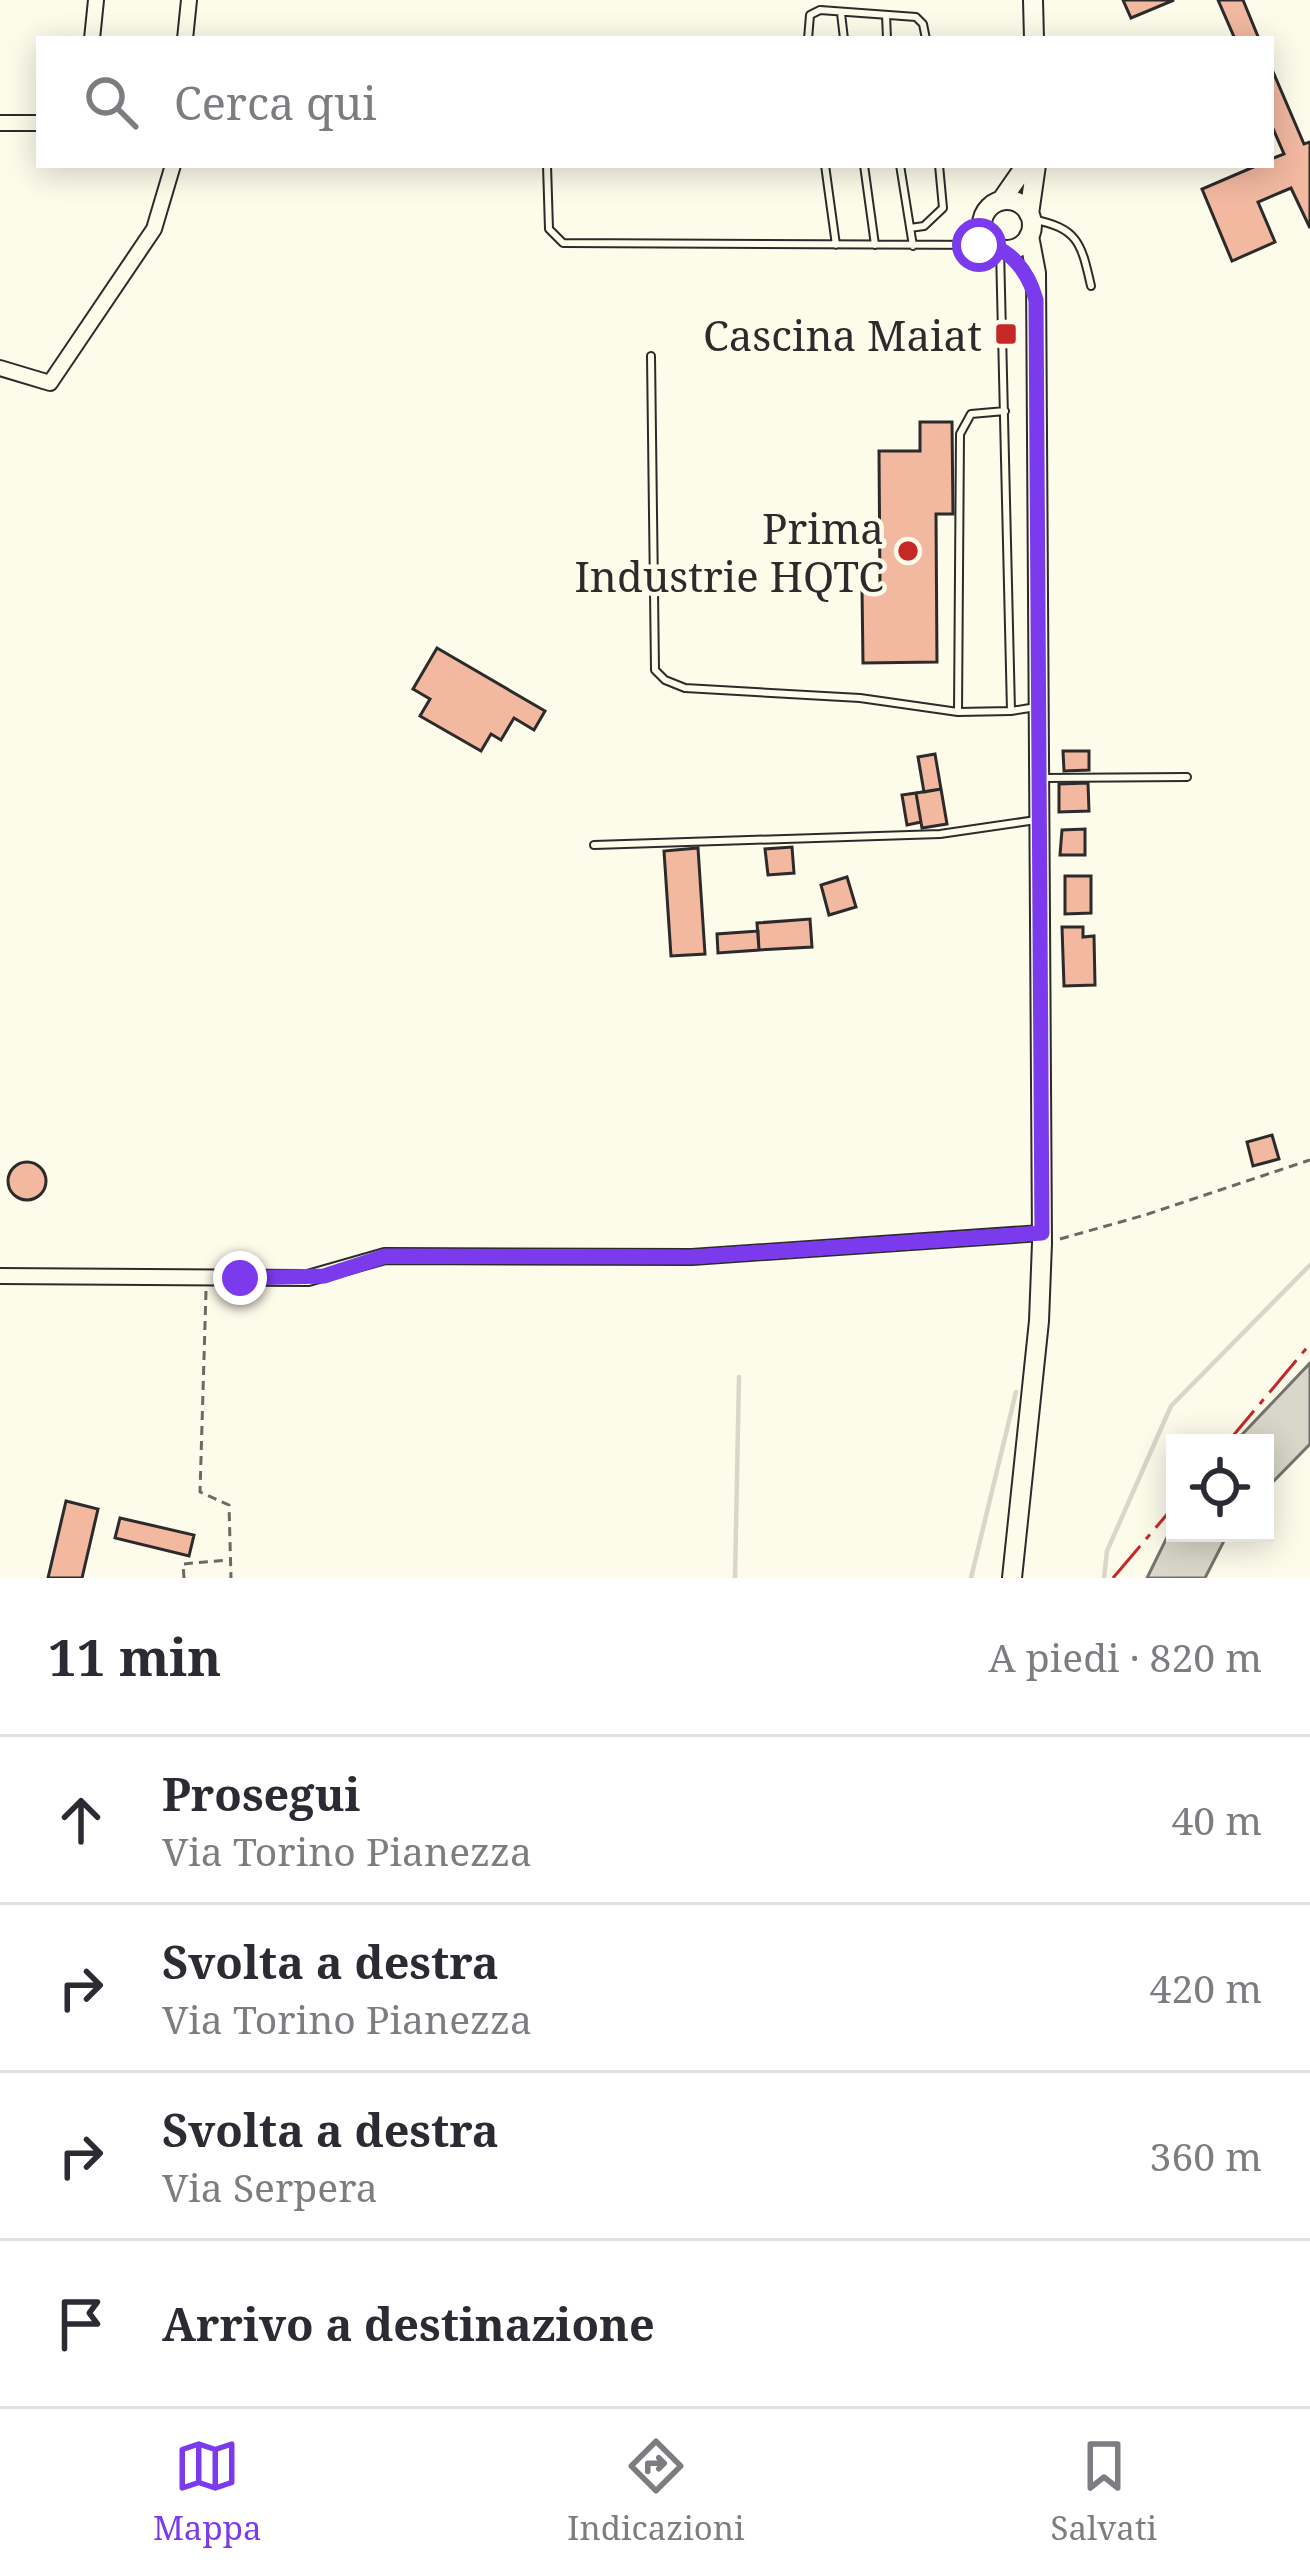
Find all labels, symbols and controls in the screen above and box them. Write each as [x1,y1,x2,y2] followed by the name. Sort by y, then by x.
[36,36,1274,168] search box
[78,69,144,135] icon: search
[174,72,377,133] text: Cerca qui
[952,218,1006,272] route start
[703,306,982,363] place label: Cascina Maiat
[993,321,1019,347] marker: Cascina Maiat
[574,499,884,604] place label: Prima Industrie HQTC
[895,538,921,564] marker: Prima Industrie HQTC
[213,1251,267,1305] route end
[1166,1434,1274,1542] map controls
[1166,1434,1274,1542] button: locate
[48,1621,221,1691] text: 11 min
[988,1630,1262,1683] text: A piedi · 820 m
[162,1763,360,1824] text: Prosegui
[48,1787,114,1853] icon: ahead
[1171,1793,1262,1846] text: 40 m
[162,1824,532,1877] text: Via Torino Pianezza
[162,1931,499,1992] text: Svolta a destra
[48,1955,114,2021] icon: right
[1150,1961,1262,2014] text: 420 m
[162,1992,532,2045] text: Via Torino Pianezza
[162,2099,499,2160] text: Svolta a destra
[48,2123,114,2189] icon: right
[1150,2129,1262,2182] text: 360 m
[162,2160,378,2213] text: Via Serpera
[48,2291,114,2357] icon: arrive
[162,2293,655,2354] text: Arrivo a destinazione
[153,2433,262,2550] tab: Mappa
[567,2433,745,2550] tab: Indicazioni
[1050,2433,1157,2550] tab: Salvati

